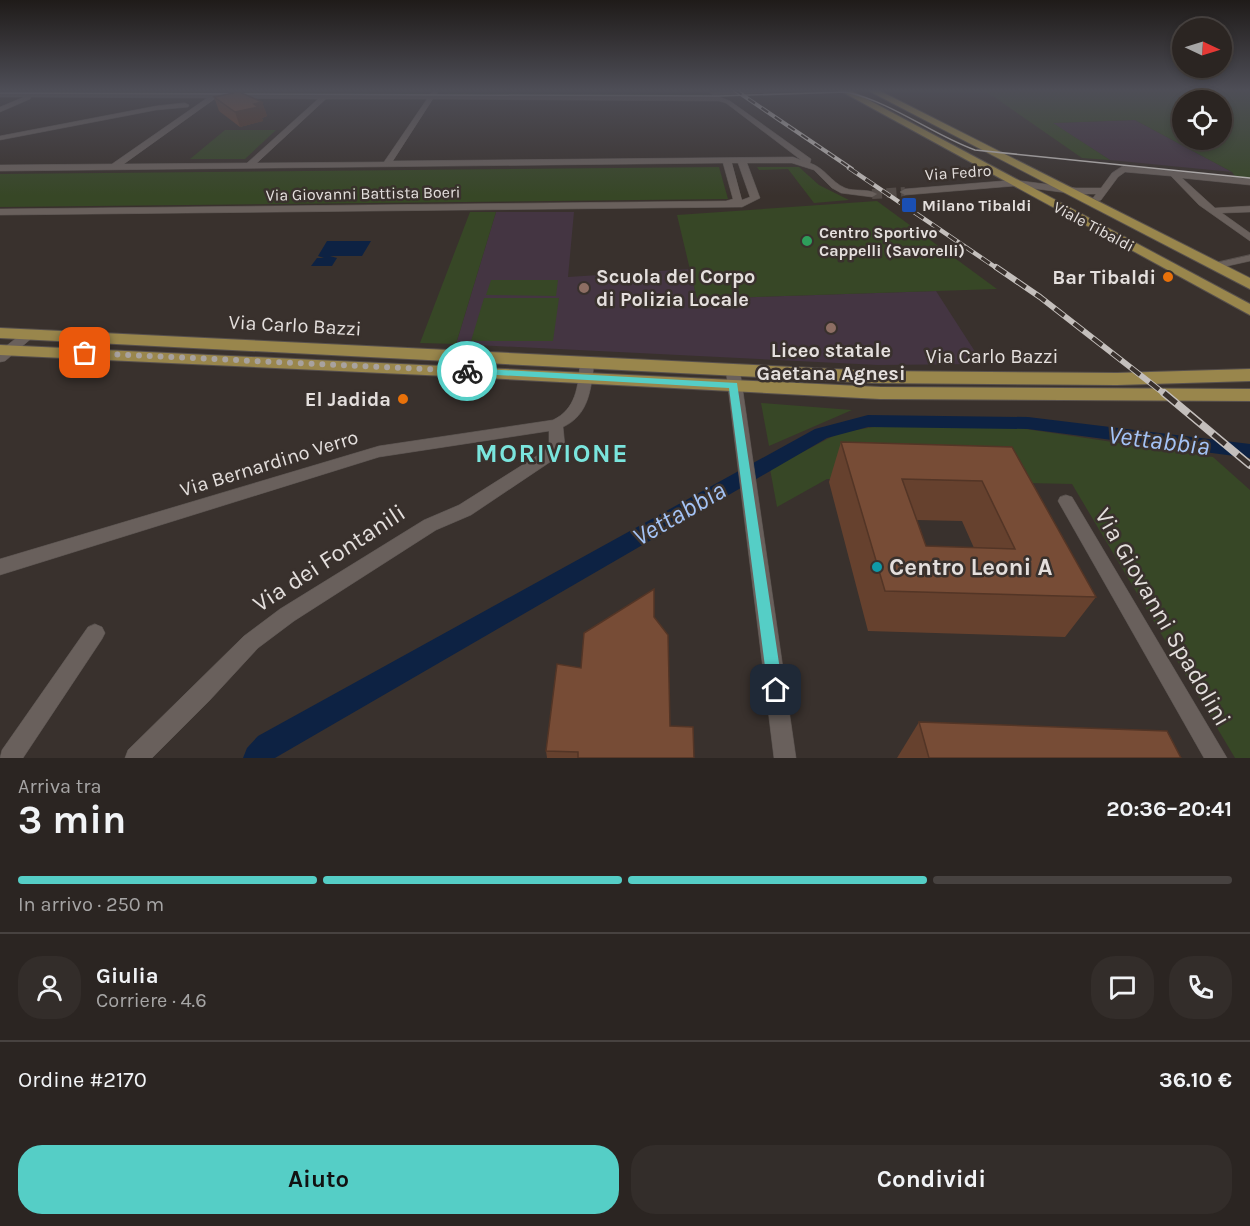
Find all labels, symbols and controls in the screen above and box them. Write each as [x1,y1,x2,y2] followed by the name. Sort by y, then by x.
[1172,18,1232,78] north arrow
[1172,18,1232,150] map controls
[1172,90,1232,150] button: locate
[924,161,992,184] street label: Via Fedro
[265,182,461,205] street label: Via Giovanni Battista Boeri
[900,196,918,214] marker: Milano Tibaldi
[922,196,1031,215] place label: Milano Tibaldi
[1050,197,1137,256] street label: Viale Tibaldi
[819,223,965,260] place label: Centro Sportivo Cappelli (Savorelli)
[800,234,814,248] marker: Centro Sportivo Cappelli (Savorelli)
[596,265,755,311] place label: Scuola del Corpo di Polizia Locale
[1052,266,1156,289] place label: Bar Tibaldi
[1161,270,1175,284] marker: Bar Tibaldi
[577,281,591,295] marker: Scuola del Corpo di Polizia Locale
[228,311,362,340] street label: Via Carlo Bazzi
[824,321,838,335] marker: Liceo statale Gaetana Agnesi
[59,327,110,378] pin
[68,336,101,369] icon: bag
[757,339,905,385] place label: Liceo statale Gaetana Agnesi
[437,341,497,401] courier
[925,345,1059,368] street label: Via Carlo Bazzi
[451,355,484,388] icon: bike
[305,388,391,411] place label: El Jadida
[396,392,410,406] marker: El Jadida
[1106,419,1212,462] water label: Vettabbia
[177,425,361,502] street label: Via Bernardino Verro
[475,438,629,469] district label: MORIVIONE
[627,474,731,553] water label: Vettabbia
[247,498,411,618] street label: Via dei Fontanili
[1089,503,1237,731] street label: Via Giovanni Spadolini
[889,553,1053,581] place label: Centro Leoni A
[870,560,884,574] marker: Centro Leoni A
[750,664,801,715] pin
[759,673,792,706] icon: home
[18,775,101,798] text: Arriva tra
[1106,796,1232,822] text: 20:36–20:41
[18,797,126,843] text: 3 min
[18,893,164,916] text: In arrivo · 250 m
[18,956,81,1019] button: person
[1091,956,1154,1019] button: chat
[1169,956,1232,1019] button: phone
[96,963,159,989] text: Giulia
[96,989,207,1012] text: Corriere · 4.6
[18,1067,147,1093] text: Ordine #2170
[1159,1067,1232,1093] text: 36.10 €
[18,1145,619,1214] button: Aiuto
[631,1145,1232,1214] button: Condividi

